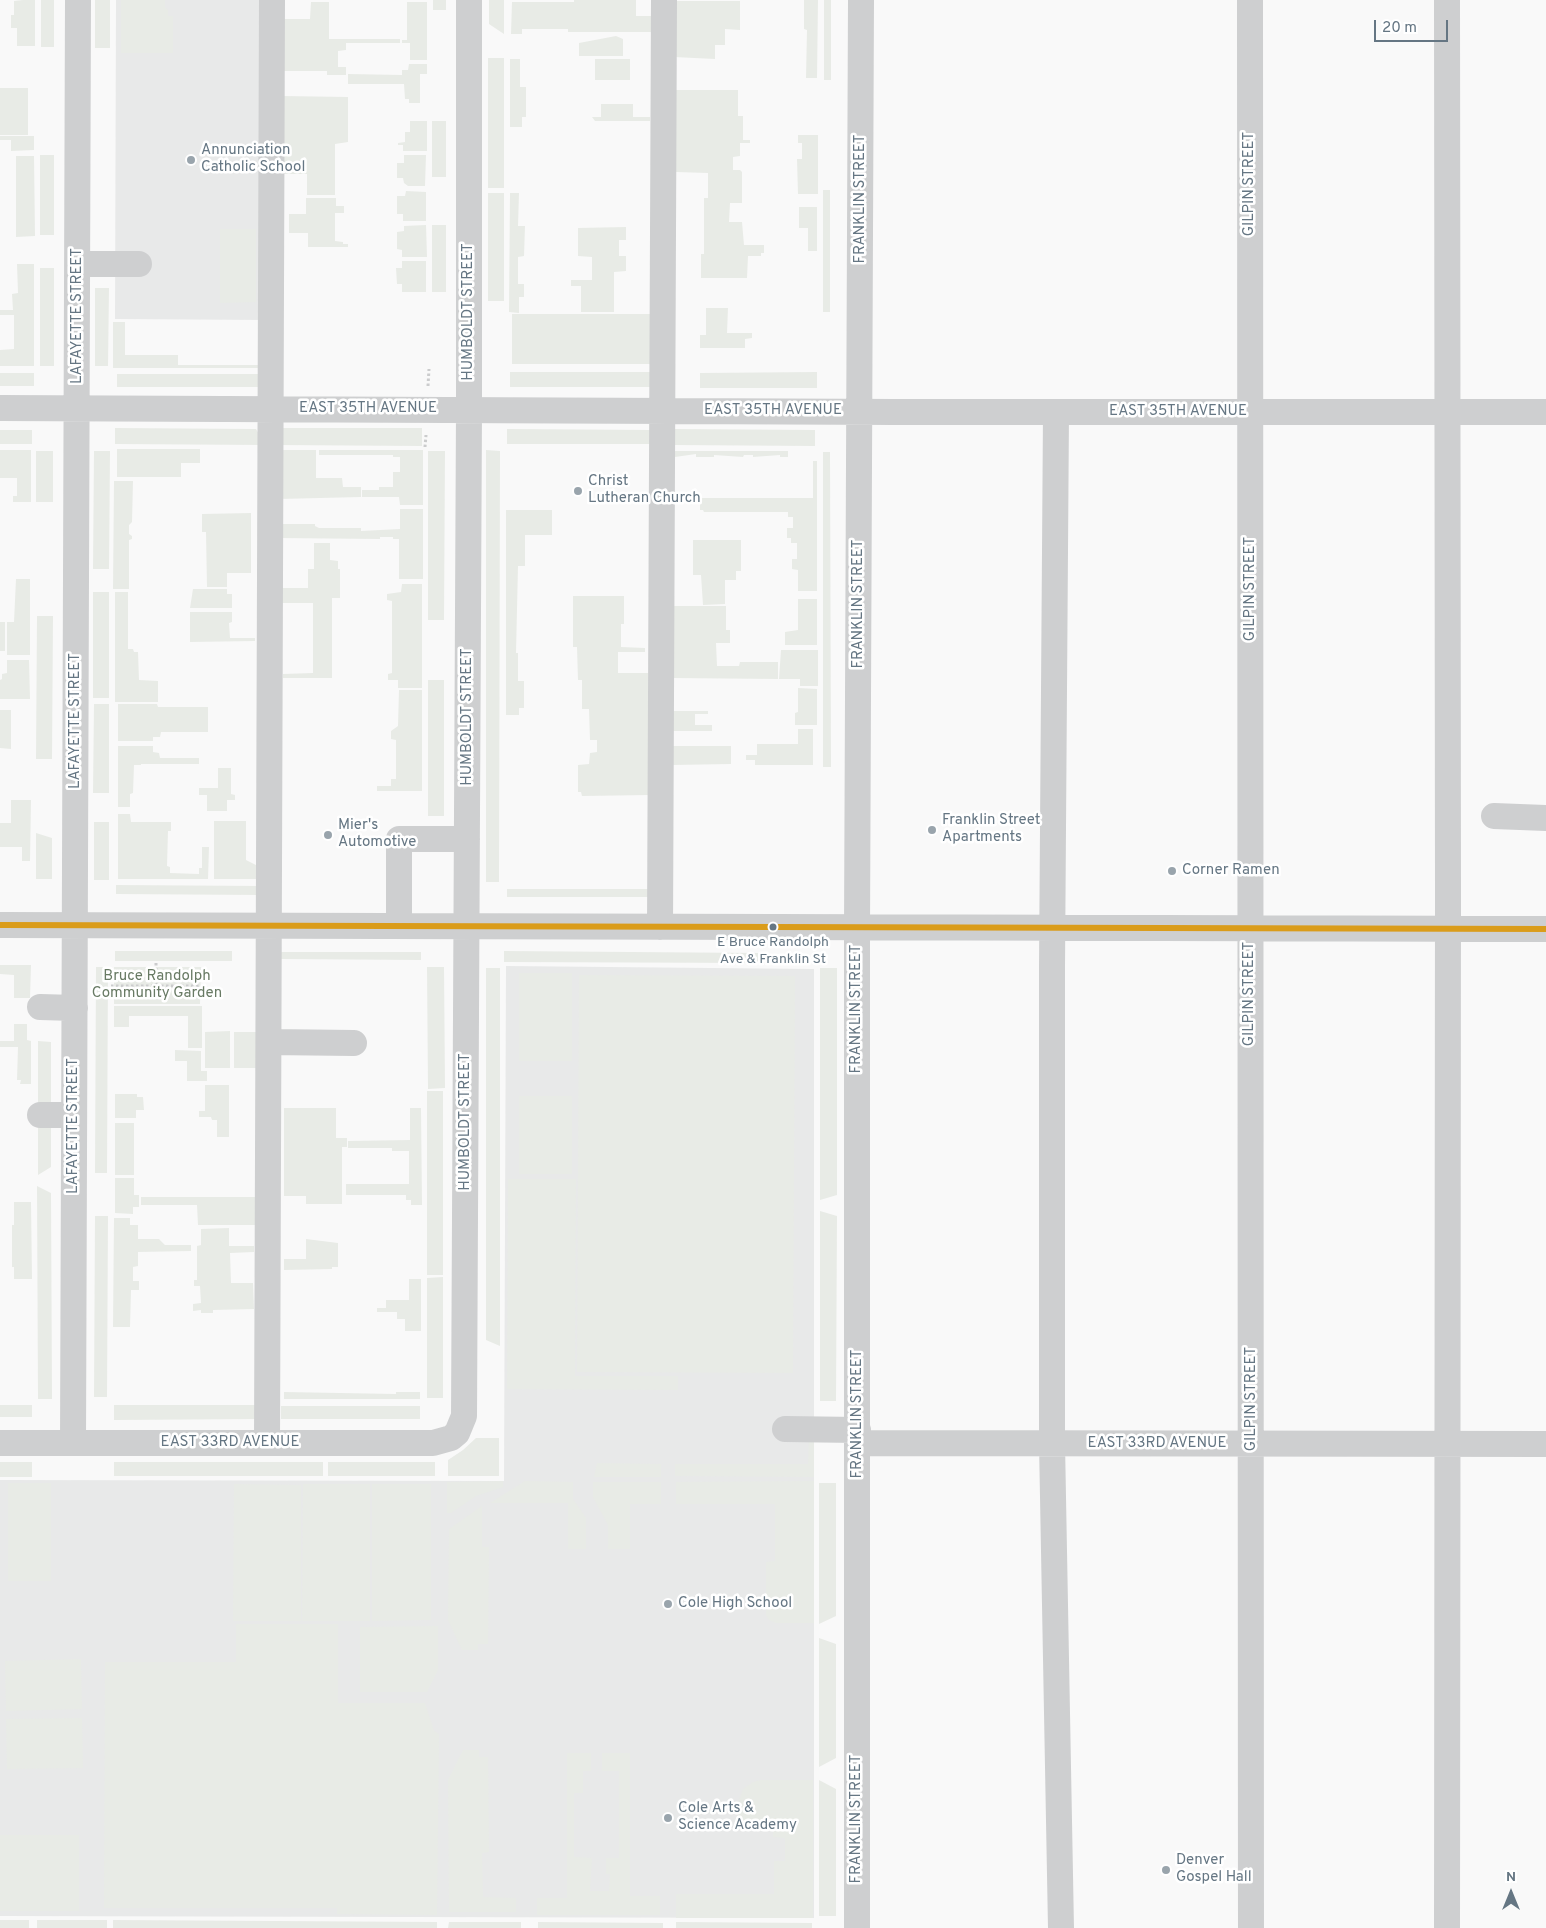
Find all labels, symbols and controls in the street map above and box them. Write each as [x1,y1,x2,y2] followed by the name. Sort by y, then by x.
[1376,10,1450,42] scale bar
[1382,19,1417,38] text: 20 m
[1241,132,1259,236] street label: GILPIN STREET
[852,134,870,264] street label: FRANKLIN STREET
[201,142,305,177] place label: Annunciation Catholic School
[185,154,197,166] marker: Annunciation Catholic School
[460,243,478,381] street label: HUMBOLDT STREET
[69,248,87,384] street label: LAFAYETTE STREET
[299,400,437,418] street label: EAST 35TH AVENUE
[704,402,842,420] street label: EAST 35TH AVENUE
[1109,403,1247,421] street label: EAST 35TH AVENUE
[588,473,701,508] place label: Christ Lutheran Church
[572,485,584,497] marker: Christ Lutheran Church
[1242,537,1260,641] street label: GILPIN STREET
[850,539,868,669] street label: FRANKLIN STREET
[459,648,477,786] street label: HUMBOLDT STREET
[67,653,85,789] street label: LAFAYETTE STREET
[942,812,1040,847] place label: Franklin Street Apartments
[338,817,416,852] place label: Mier's Automotive
[926,824,938,836] marker: Franklin Street Apartments
[322,829,334,841] marker: Mier's Automotive
[1182,862,1280,880] place label: Corner Ramen
[1166,865,1178,877] marker: Corner Ramen
[768,922,778,932] marker: E Bruce Randolph Ave & Franklin St
[717,935,829,968] place label: E Bruce Randolph Ave & Franklin St
[1241,942,1259,1046] street label: GILPIN STREET
[848,944,866,1074] street label: FRANKLIN STREET
[92,968,222,1003] park label: Bruce Randolph Community Garden
[457,1053,475,1191] street label: HUMBOLDT STREET
[65,1058,83,1194] street label: LAFAYETTE STREET
[1243,1347,1261,1451] street label: GILPIN STREET
[849,1349,867,1479] street label: FRANKLIN STREET
[161,1434,299,1452] street label: EAST 33RD AVENUE
[1088,1435,1226,1453] street label: EAST 33RD AVENUE
[678,1595,792,1613] place label: Cole High School
[662,1598,674,1610] marker: Cole High School
[848,1754,866,1884] street label: FRANKLIN STREET
[678,1800,797,1835] place label: Cole Arts & Science Academy
[662,1812,674,1824] marker: Cole Arts & Science Academy
[1176,1852,1252,1887] place label: Denver Gospel Hall
[1160,1864,1172,1876] marker: Denver Gospel Hall
[1486,1868,1536,1918] north arrow
[1506,1869,1516,1886] text: N

